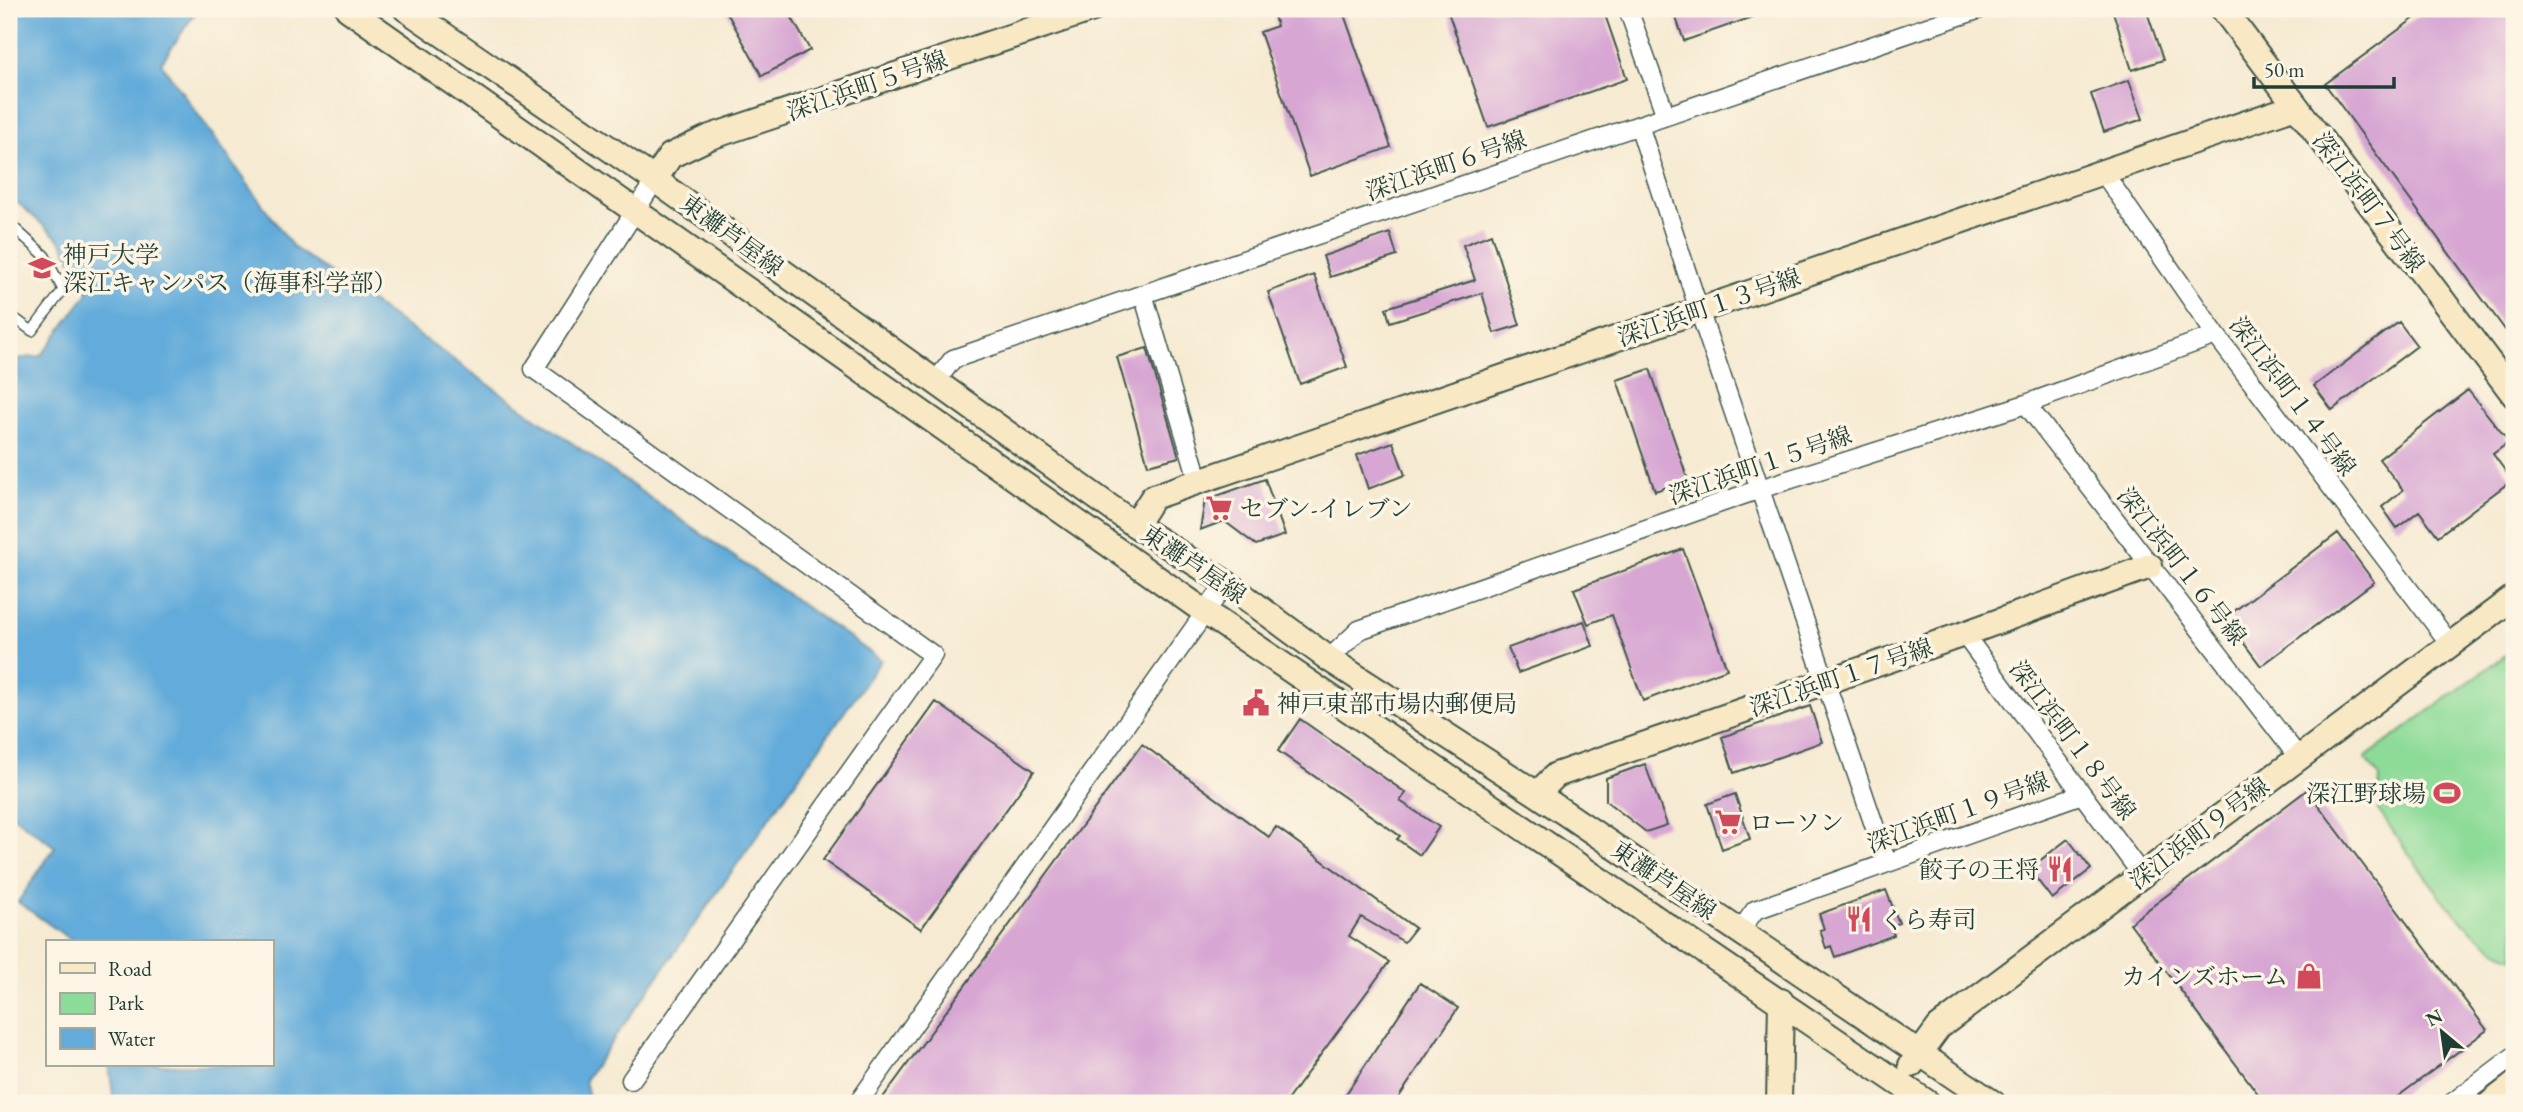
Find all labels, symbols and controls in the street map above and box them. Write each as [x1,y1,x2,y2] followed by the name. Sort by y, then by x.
[783,43,951,127] street label: 深江浜町５号線
[2254,46,2394,90] scale bar
[2264,56,2305,83] text: 50 m
[1362,123,1530,207] street label: 深江浜町６号線
[2306,126,2432,278] street label: 深江浜町７号線
[674,187,790,283] street label: 東灘芦屋線
[63,239,397,298] place label: 神戸大学 深江キャンパス（海事科学部）
[27,253,57,283] school or university icon: 神戸大学 深江キャンパス（海事科学部）
[1613,261,1805,353] street label: 深江浜町１３号線
[2223,310,2363,482] street label: 深江浜町１４号線
[1664,419,1856,511] street label: 深江浜町１５号線
[2111,481,2253,651] street label: 深江浜町１６号線
[1204,493,1234,523] supermarket icon: セブン-イレブン
[1240,493,1413,524] place label: セブン-イレブン
[1136,518,1252,610] street label: 東灘芦屋線
[1745,631,1937,723] street label: 深江浜町１７号線
[2003,654,2143,826] street label: 深江浜町１８号線
[1241,688,1271,718] public building icon: 神戸東部市場内郵便局
[1277,688,1517,719] place label: 神戸東部市場内郵便局
[1862,765,2054,859] street label: 深江浜町１９号線
[2123,770,2275,896] street label: 深江浜町９号線
[2306,778,2426,809] place label: 深江野球場
[2432,778,2462,808] sports icon: 深江野球場
[1713,807,1743,837] supermarket icon: ローソン
[1749,807,1844,838] place label: ローソン
[1606,834,1722,926] street label: 東灘芦屋線
[1919,854,2039,885] place label: 餃子の王将
[2045,854,2075,884] restaurant icon: 餃子の王将
[1844,904,1874,934] restaurant icon: くら寿司
[1880,904,1976,935] place label: くら寿司
[46,940,273,1066] legend
[108,955,152,982] text: Road
[2121,961,2288,992] place label: カインズホーム
[2294,961,2324,991] shop icon: カインズホーム
[108,989,145,1016] text: Park
[2408,996,2478,1066] north arrow
[2421,1003,2447,1032] text: N
[108,1025,155,1052] text: Water

